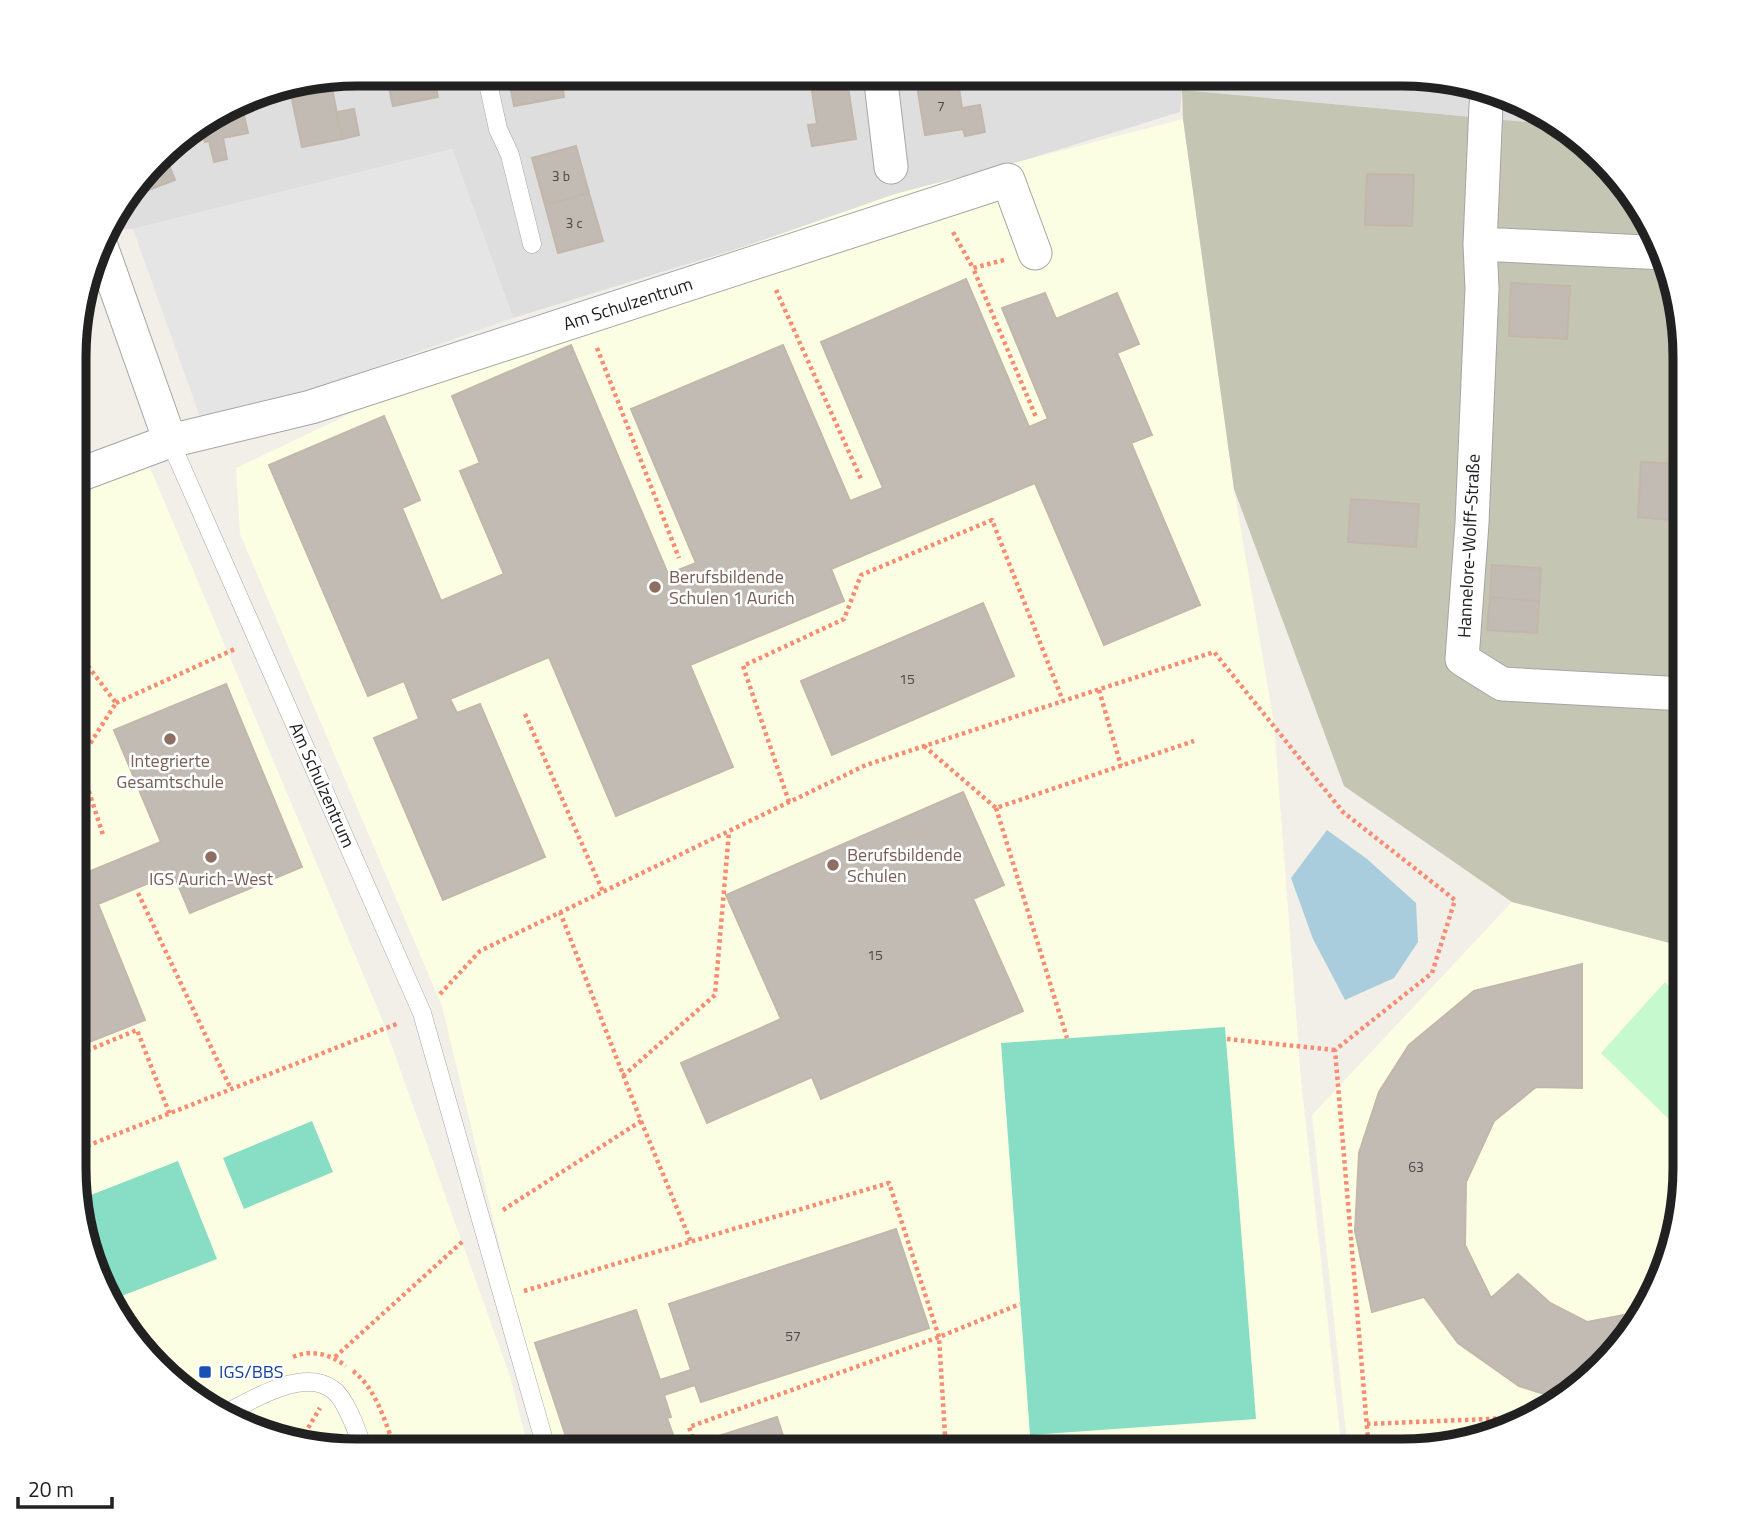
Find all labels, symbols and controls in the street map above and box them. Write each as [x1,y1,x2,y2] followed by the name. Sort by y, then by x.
[937,95,945,116] house number: 7
[552,165,570,186] house number: 3 b
[565,212,583,233] house number: 3 c
[560,270,696,337] street label: Am Schulzentrum
[1450,453,1487,639] street label: Hannelore-Wolff-Straße
[669,563,795,611] place label: Berufsbildende Schulen 1 Aurich
[647,579,663,595] marker: Berufsbildende Schulen 1 Aurich
[899,668,915,689] house number: 15
[283,718,362,852] street label: Am Schulzentrum
[162,731,178,747] marker: Integrierte Gesamtschule
[116,747,224,795] place label: Integrierte Gesamtschule
[847,841,962,889] place label: Berufsbildende Schulen
[203,849,219,865] marker: IGS Aurich-West
[825,857,841,873] marker: Berufsbildende Schulen
[149,865,274,892] place label: IGS Aurich-West
[867,944,883,965] house number: 15
[1408,1156,1424,1177] house number: 63
[785,1325,801,1346] house number: 57
[219,1358,284,1385] place label: IGS/BBS
[197,1364,213,1380] marker: IGS/BBS
[18,1466,112,1510] scale bar
[28,1473,74,1505] text: 20 m

